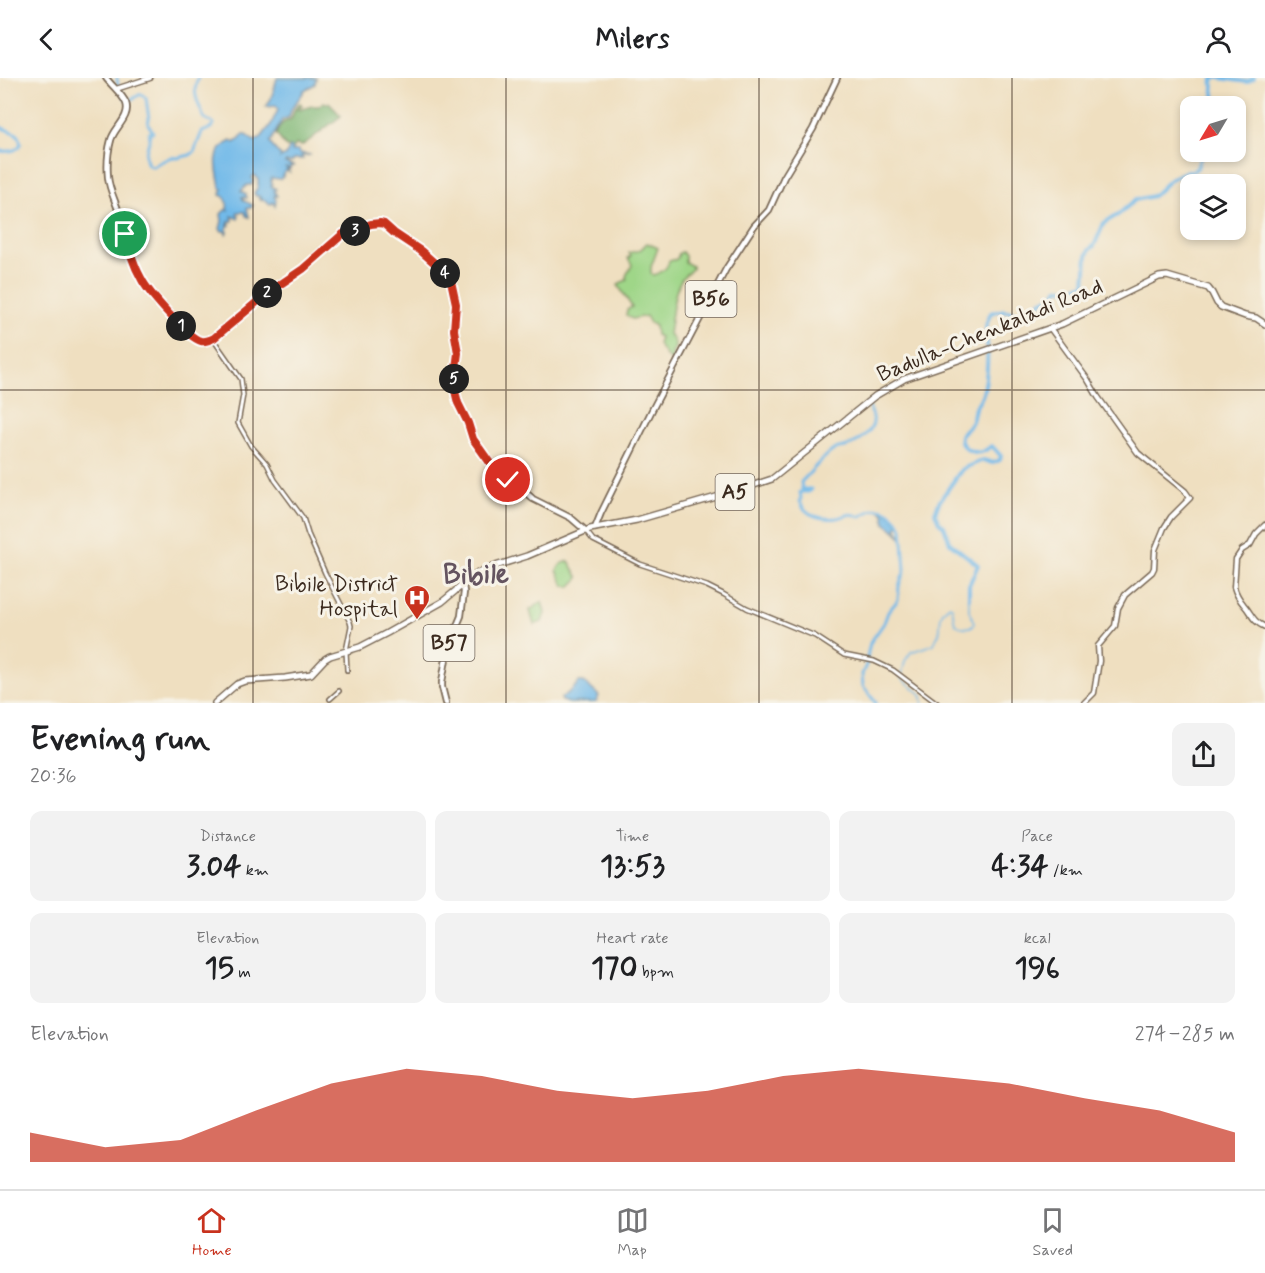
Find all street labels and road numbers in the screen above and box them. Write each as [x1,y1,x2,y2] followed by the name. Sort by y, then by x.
[873,273,1107,389] street label: Badulla-Chenkaladi Road
[686,281,736,317] road number: B56
[716,474,754,510] road number: A5
[424,625,474,661] road number: B57

